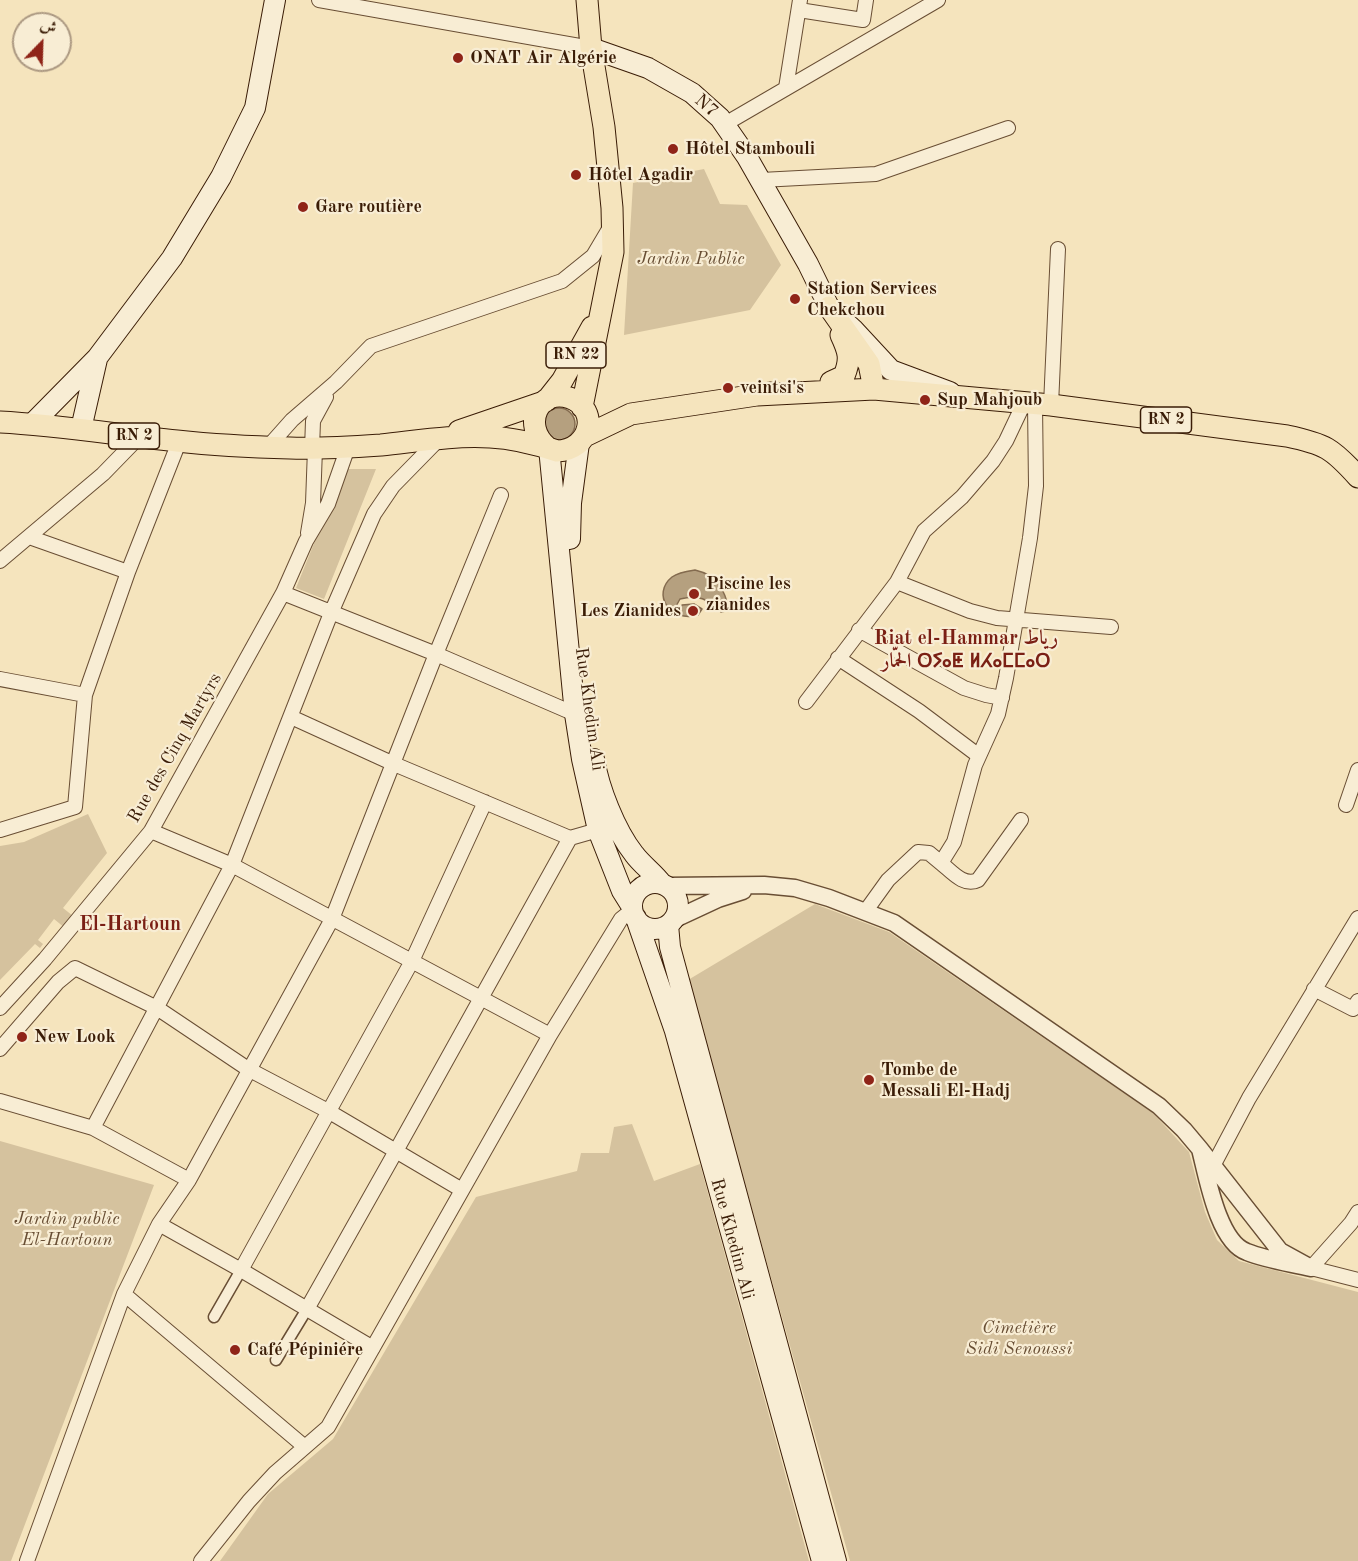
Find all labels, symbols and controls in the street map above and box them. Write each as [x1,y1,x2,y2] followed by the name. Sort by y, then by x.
[12,12,72,72] north arrow
[38,17,59,38] text: ش
[470,47,617,69] place label: ONAT Air Algérie
[451,51,465,65] marker: ONAT Air Algérie
[690,90,722,122] street label: N7
[685,138,815,160] place label: Hôtel Stambouli
[666,142,680,156] marker: Hôtel Stambouli
[588,164,693,186] place label: Hôtel Agadir
[569,168,583,182] marker: Hôtel Agadir
[315,196,422,218] place label: Gare routière
[296,200,310,214] marker: Gare routière
[637,248,745,270] park label: Jardin Public
[807,278,937,320] place label: Station Services Chekchou
[788,292,802,306] marker: Station Services Chekchou
[546,342,606,368] road number: RN 22
[740,377,804,399] place label: veintsi's
[721,381,735,395] marker: veintsi's
[937,389,1042,411] place label: Sup Mahjoub
[918,393,932,407] marker: Sup Mahjoub
[1140,407,1192,433] road number: RN 2
[108,423,160,449] road number: RN 2
[706,573,791,616] place label: Piscine les zianides
[687,587,701,601] marker: Piscine les zianides
[580,600,681,622] place label: Les Zianides
[686,604,700,618] marker: Les Zianides
[874,627,1058,674] district label: Riat el-Hammar رياط الحمّار ⵔⵢⴰⵟ ⵍⵃⴰⵎⵎⴰⵔ
[570,646,608,772] street label: Rue Khedim Ali
[123,669,227,827] street label: Rue des Cinq Martyrs
[79,913,181,937] district label: El-Hartoun
[34,1026,116,1048] place label: New Look
[15,1030,29,1044] marker: New Look
[881,1059,1010,1102] place label: Tombe de Messali El-Hadj
[862,1073,876,1087] marker: Tombe de Messali El-Hadj
[705,1176,759,1302] street label: Rue Khedim Ali
[14,1208,120,1250] park label: Jardin public El-Hartoun
[966,1317,1072,1360] park label: Cimetière Sidi Senoussi
[247,1339,363,1361] place label: Café Pépiniére
[228,1343,242,1357] marker: Café Pépiniére

